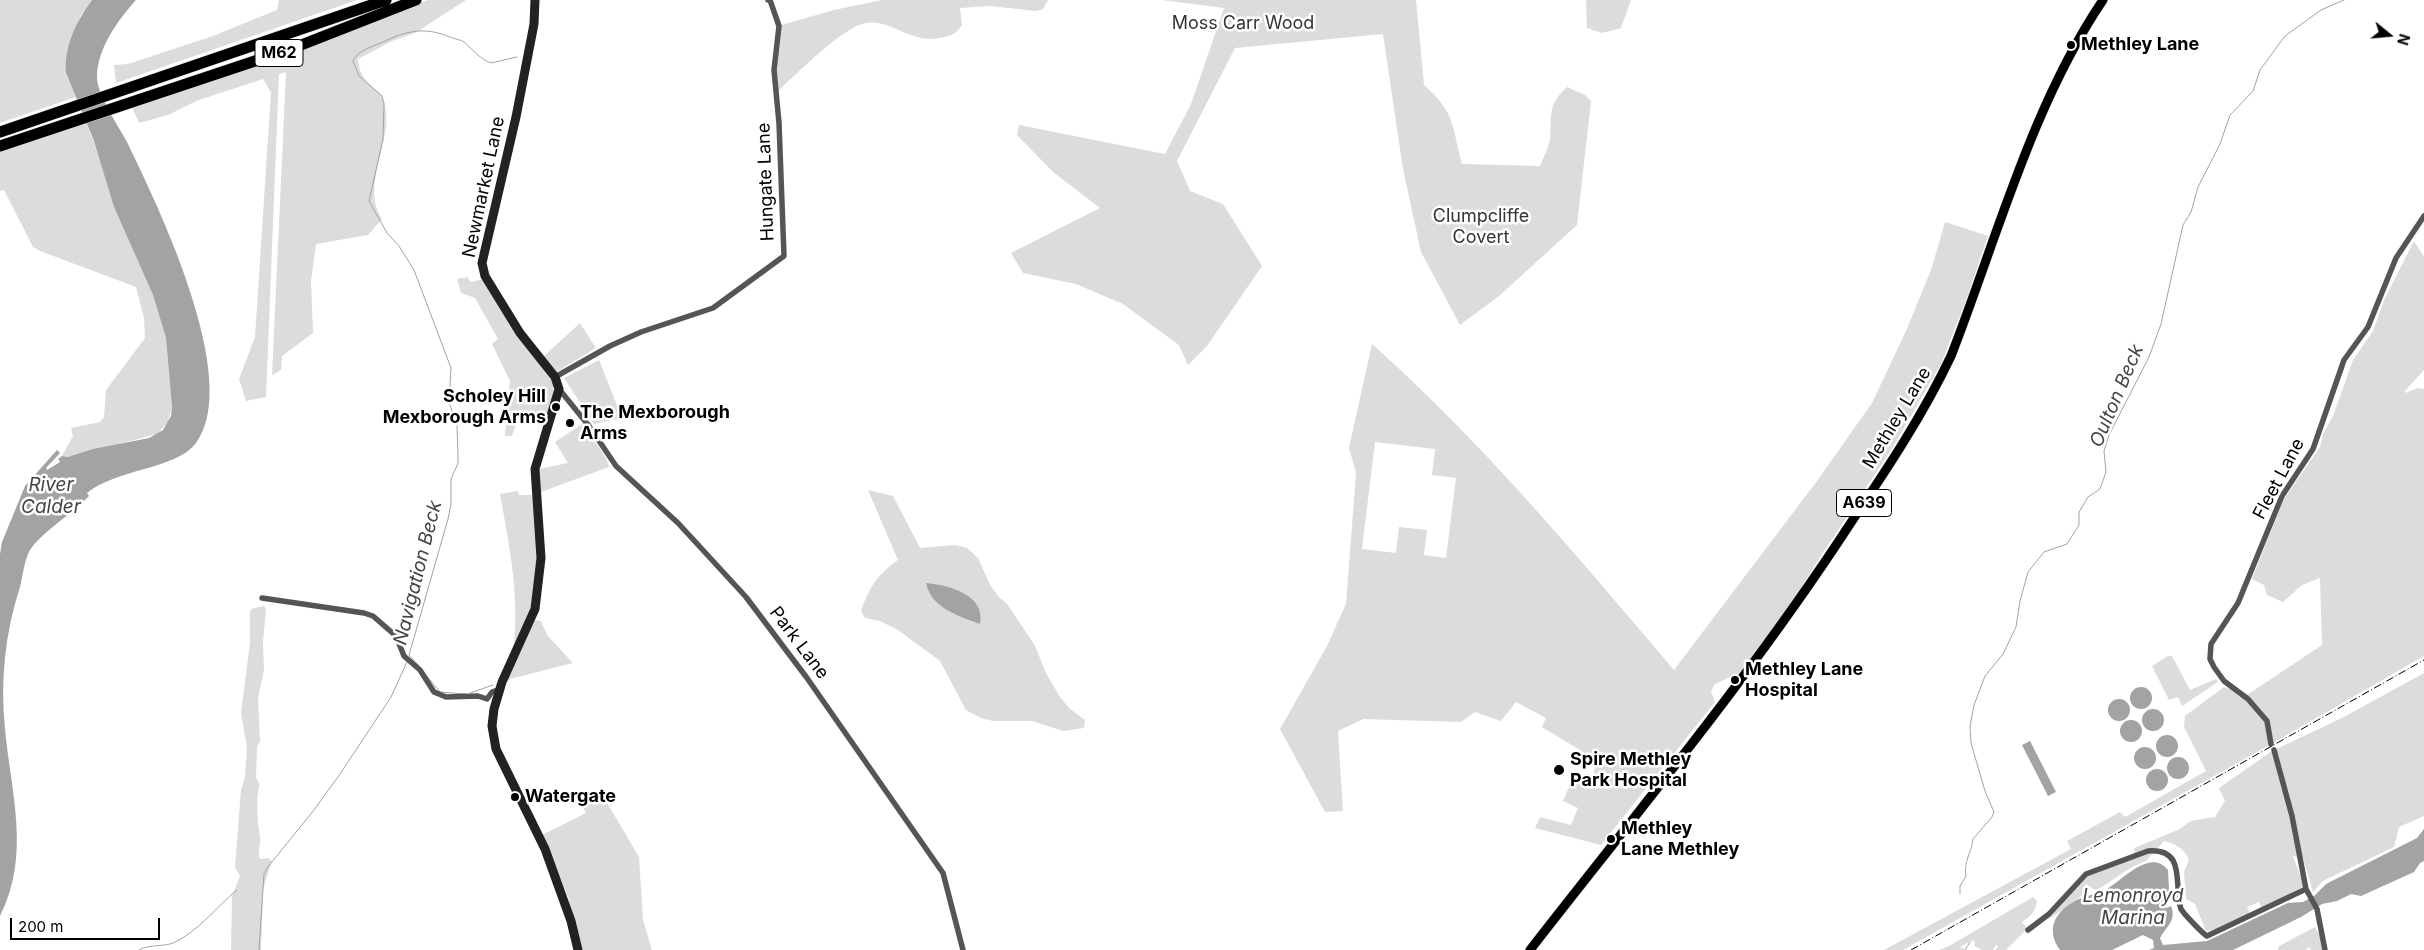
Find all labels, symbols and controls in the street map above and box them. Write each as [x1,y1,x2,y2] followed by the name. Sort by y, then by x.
[2364,10,2414,60] north arrow
[1172,13,1314,35] park label: Moss Carr Wood
[2394,32,2414,47] text: N
[2081,34,2199,56] place label: Methley Lane
[2065,39,2077,51] marker: Methley Lane
[255,40,303,66] road number: M62
[458,114,510,260] street label: Newmarket Lane
[753,122,779,242] street label: Hungate Lane
[1433,206,1529,248] park label: Clumpcliffe Covert
[2085,341,2149,451] water label: Oulton Beck
[1858,363,1936,473] street label: Methley Lane
[383,386,546,428] place label: Scholey Hill Mexborough Arms
[550,401,562,413] marker: Scholey Hill Mexborough Arms
[580,402,730,444] place label: The Mexborough Arms
[564,417,576,429] marker: The Mexborough Arms
[2249,435,2309,523] street label: Fleet Lane
[21,474,81,518] water label: River Calder
[1836,489,1892,516] road number: A639
[389,499,447,647] water label: Navigation Beck
[765,603,833,683] street label: Park Lane
[1745,659,1863,702] place label: Methley Lane Hospital
[1729,674,1741,686] marker: Methley Lane Hospital
[1570,749,1691,792] place label: Spire Methley Park Hospital
[1552,763,1566,777] marker: Spire Methley Park Hospital
[525,786,616,808] place label: Watergate
[509,791,521,803] marker: Watergate
[1621,818,1739,861] place label: Methley Lane Methley
[1605,833,1617,845] marker: Methley Lane Methley
[2083,885,2183,929] water label: Lemonroyd Marina
[12,908,162,940] scale bar
[18,917,63,936] text: 200 m

